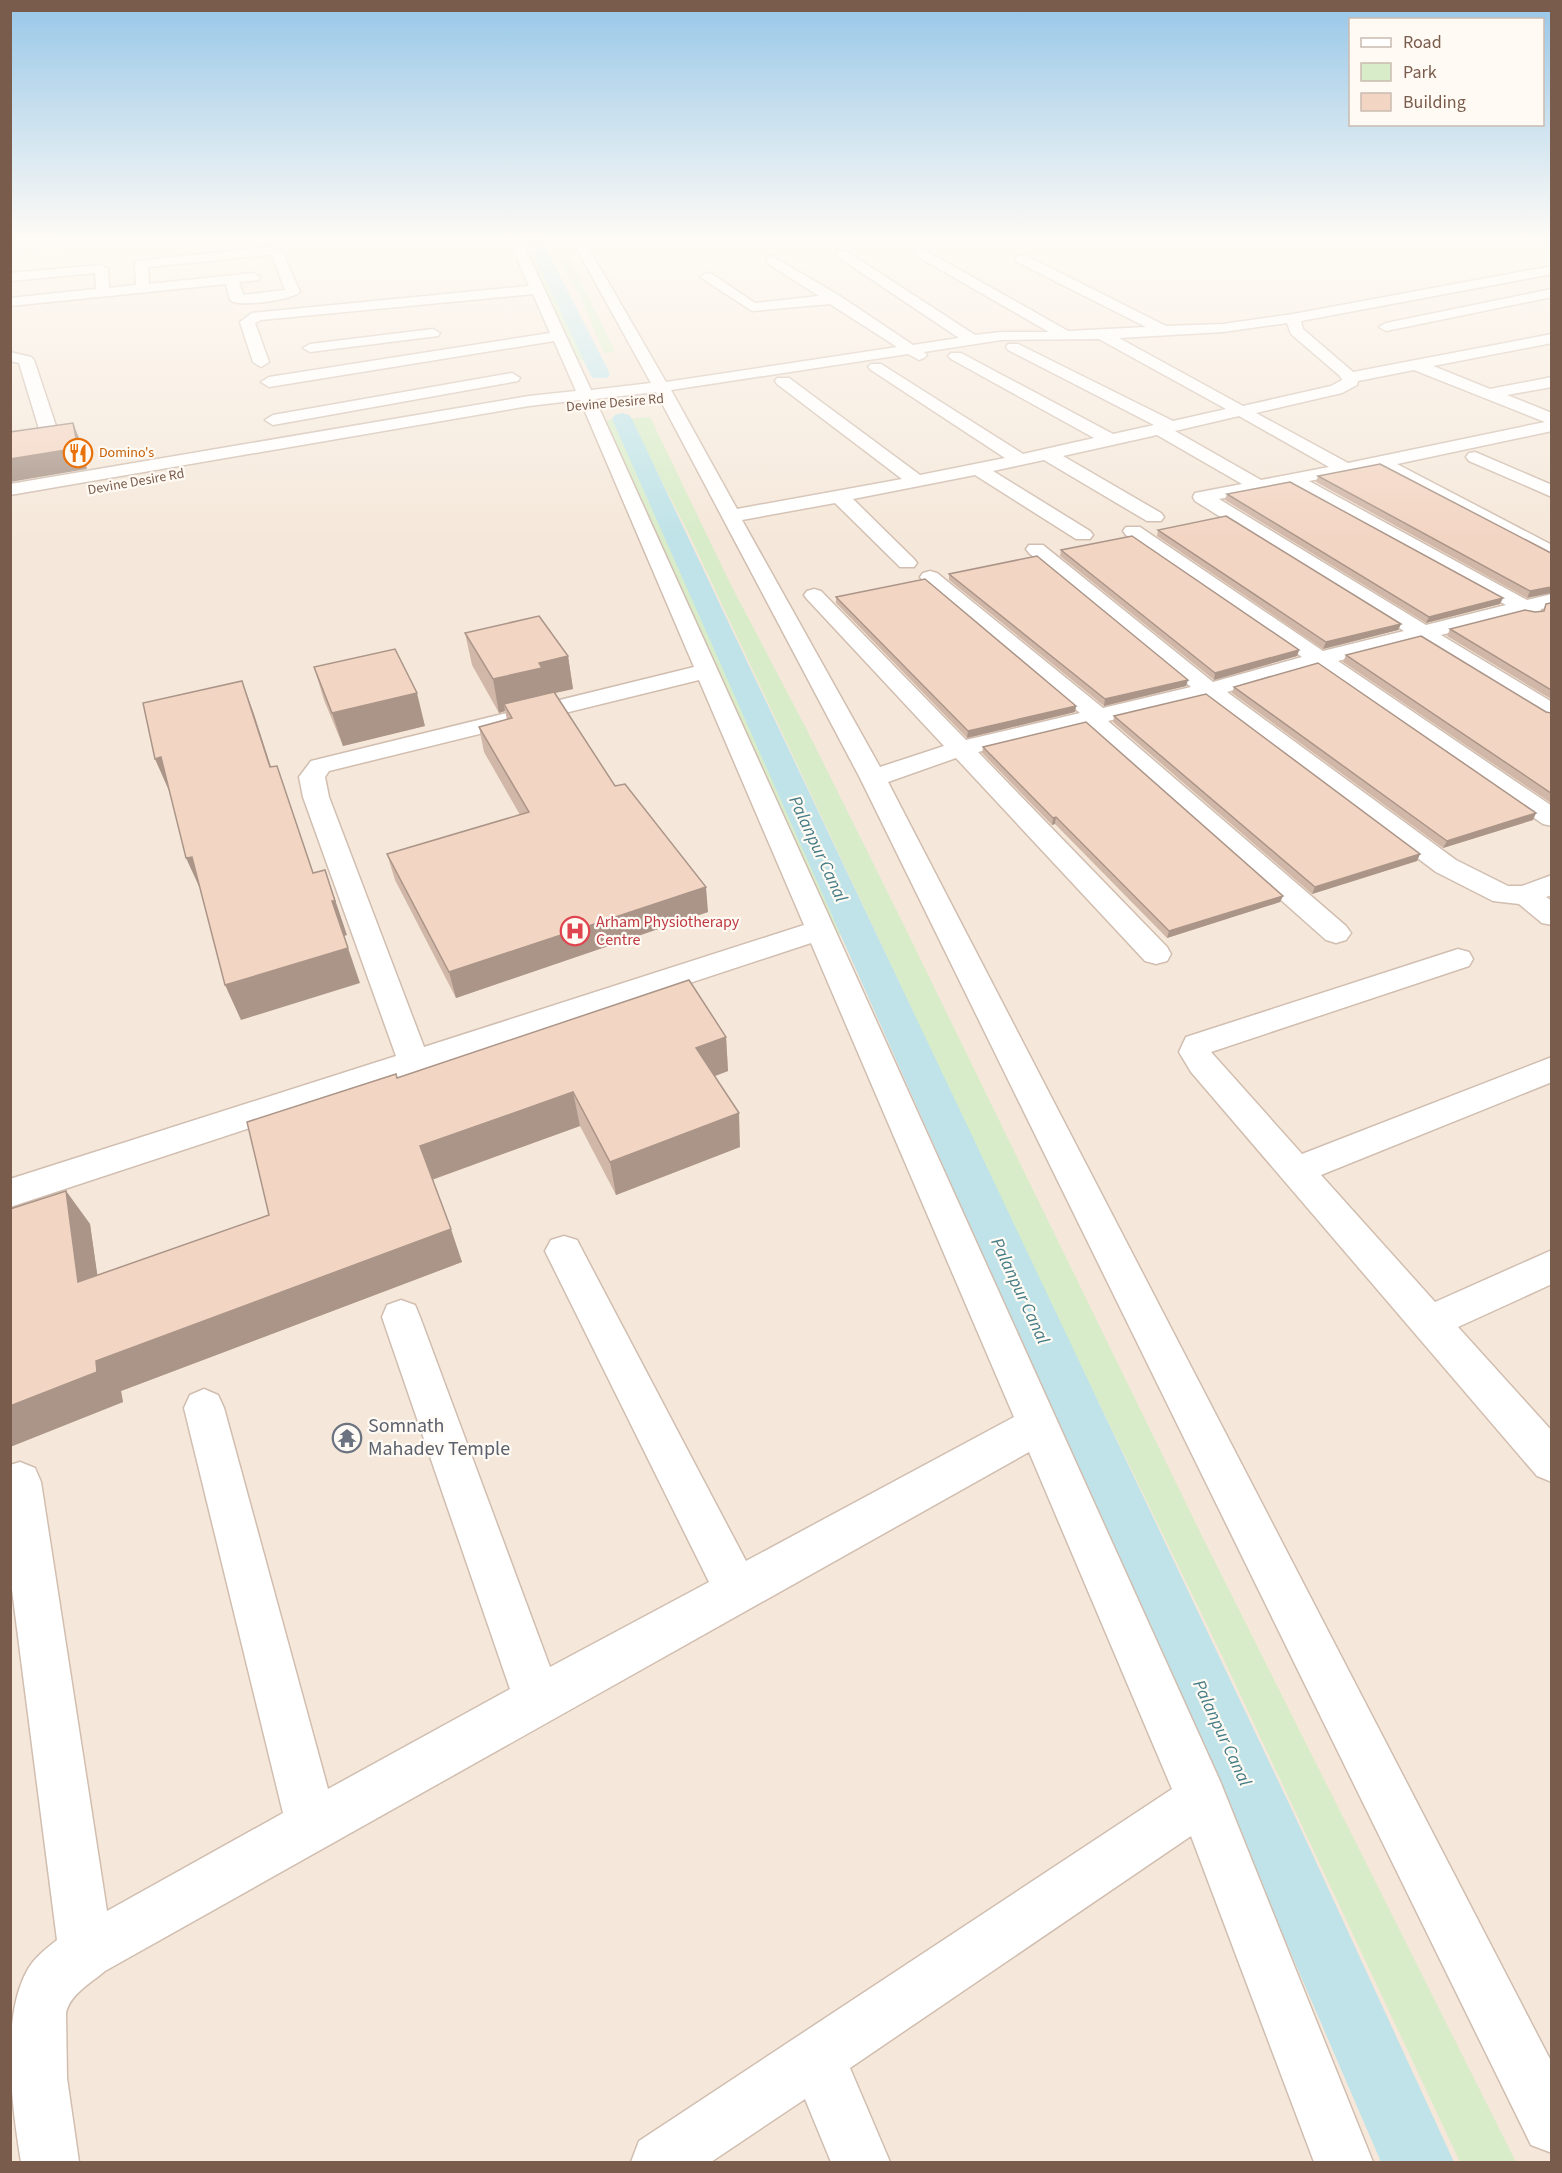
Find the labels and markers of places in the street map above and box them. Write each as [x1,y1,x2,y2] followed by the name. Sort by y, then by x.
[62,437,94,469] restaurant icon: Domino's
[99,443,154,463] place label: Domino's
[596,911,740,951] place label: Arham Physiotherapy Centre
[559,915,591,947] hospital icon: Arham Physiotherapy Centre
[368,1412,510,1463] place label: Somnath Mahadev Temple
[331,1422,363,1454] temple icon: Somnath Mahadev Temple

